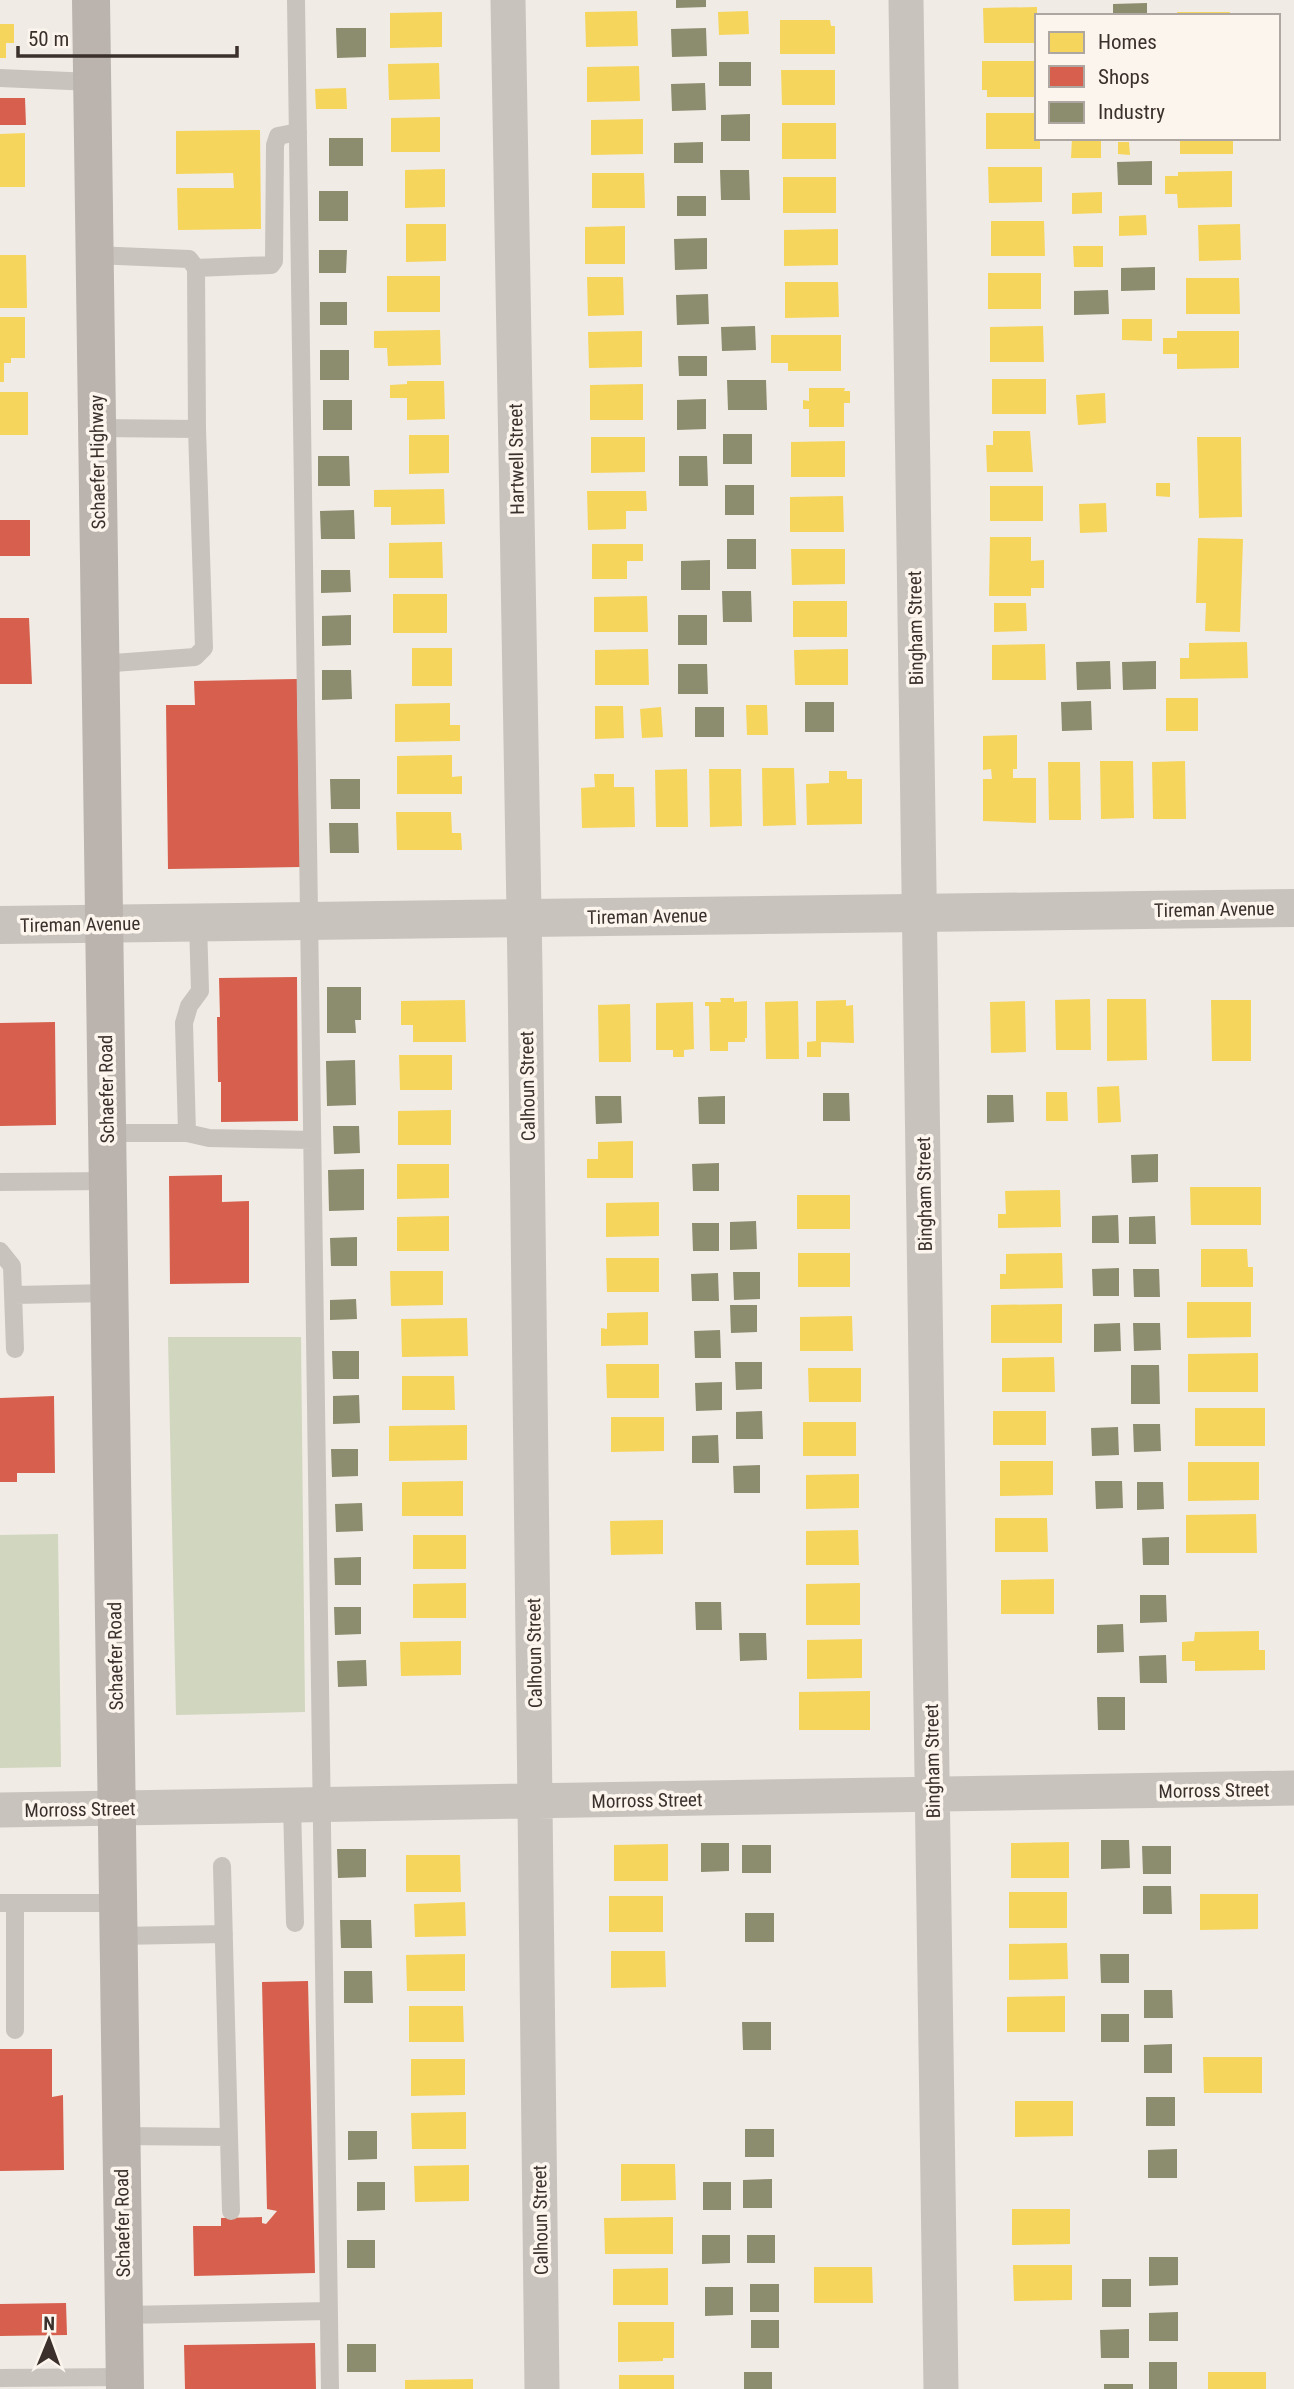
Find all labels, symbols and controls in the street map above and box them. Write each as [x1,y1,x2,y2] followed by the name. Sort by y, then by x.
[18,14,236,58] scale bar
[1035,14,1280,140] legend
[28,27,69,51] text: 50 m
[1098,30,1157,54] text: Homes
[1098,65,1150,89] text: Shops
[1098,100,1165,124] text: Industry
[85,394,110,529] street label: Schaefer Highway
[504,403,529,515] street label: Hartwell Street
[903,570,928,686] street label: Bingham Street
[1154,897,1275,922] street label: Tireman Avenue
[587,904,708,929] street label: Tireman Avenue
[20,912,141,937] street label: Tireman Avenue
[515,1031,540,1141] street label: Calhoun Street
[94,1034,119,1144] street label: Schaefer Road
[912,1136,937,1252] street label: Bingham Street
[522,1598,547,1708] street label: Calhoun Street
[103,1601,128,1711] street label: Schaefer Road
[920,1703,945,1819] street label: Bingham Street
[1158,1778,1270,1803] street label: Morross Street
[591,1788,703,1813] street label: Morross Street
[24,1797,136,1822] street label: Morross Street
[528,2165,553,2275] street label: Calhoun Street
[110,2168,135,2278] street label: Schaefer Road
[14,2305,84,2375] north arrow
[43,2312,55,2335] text: N

